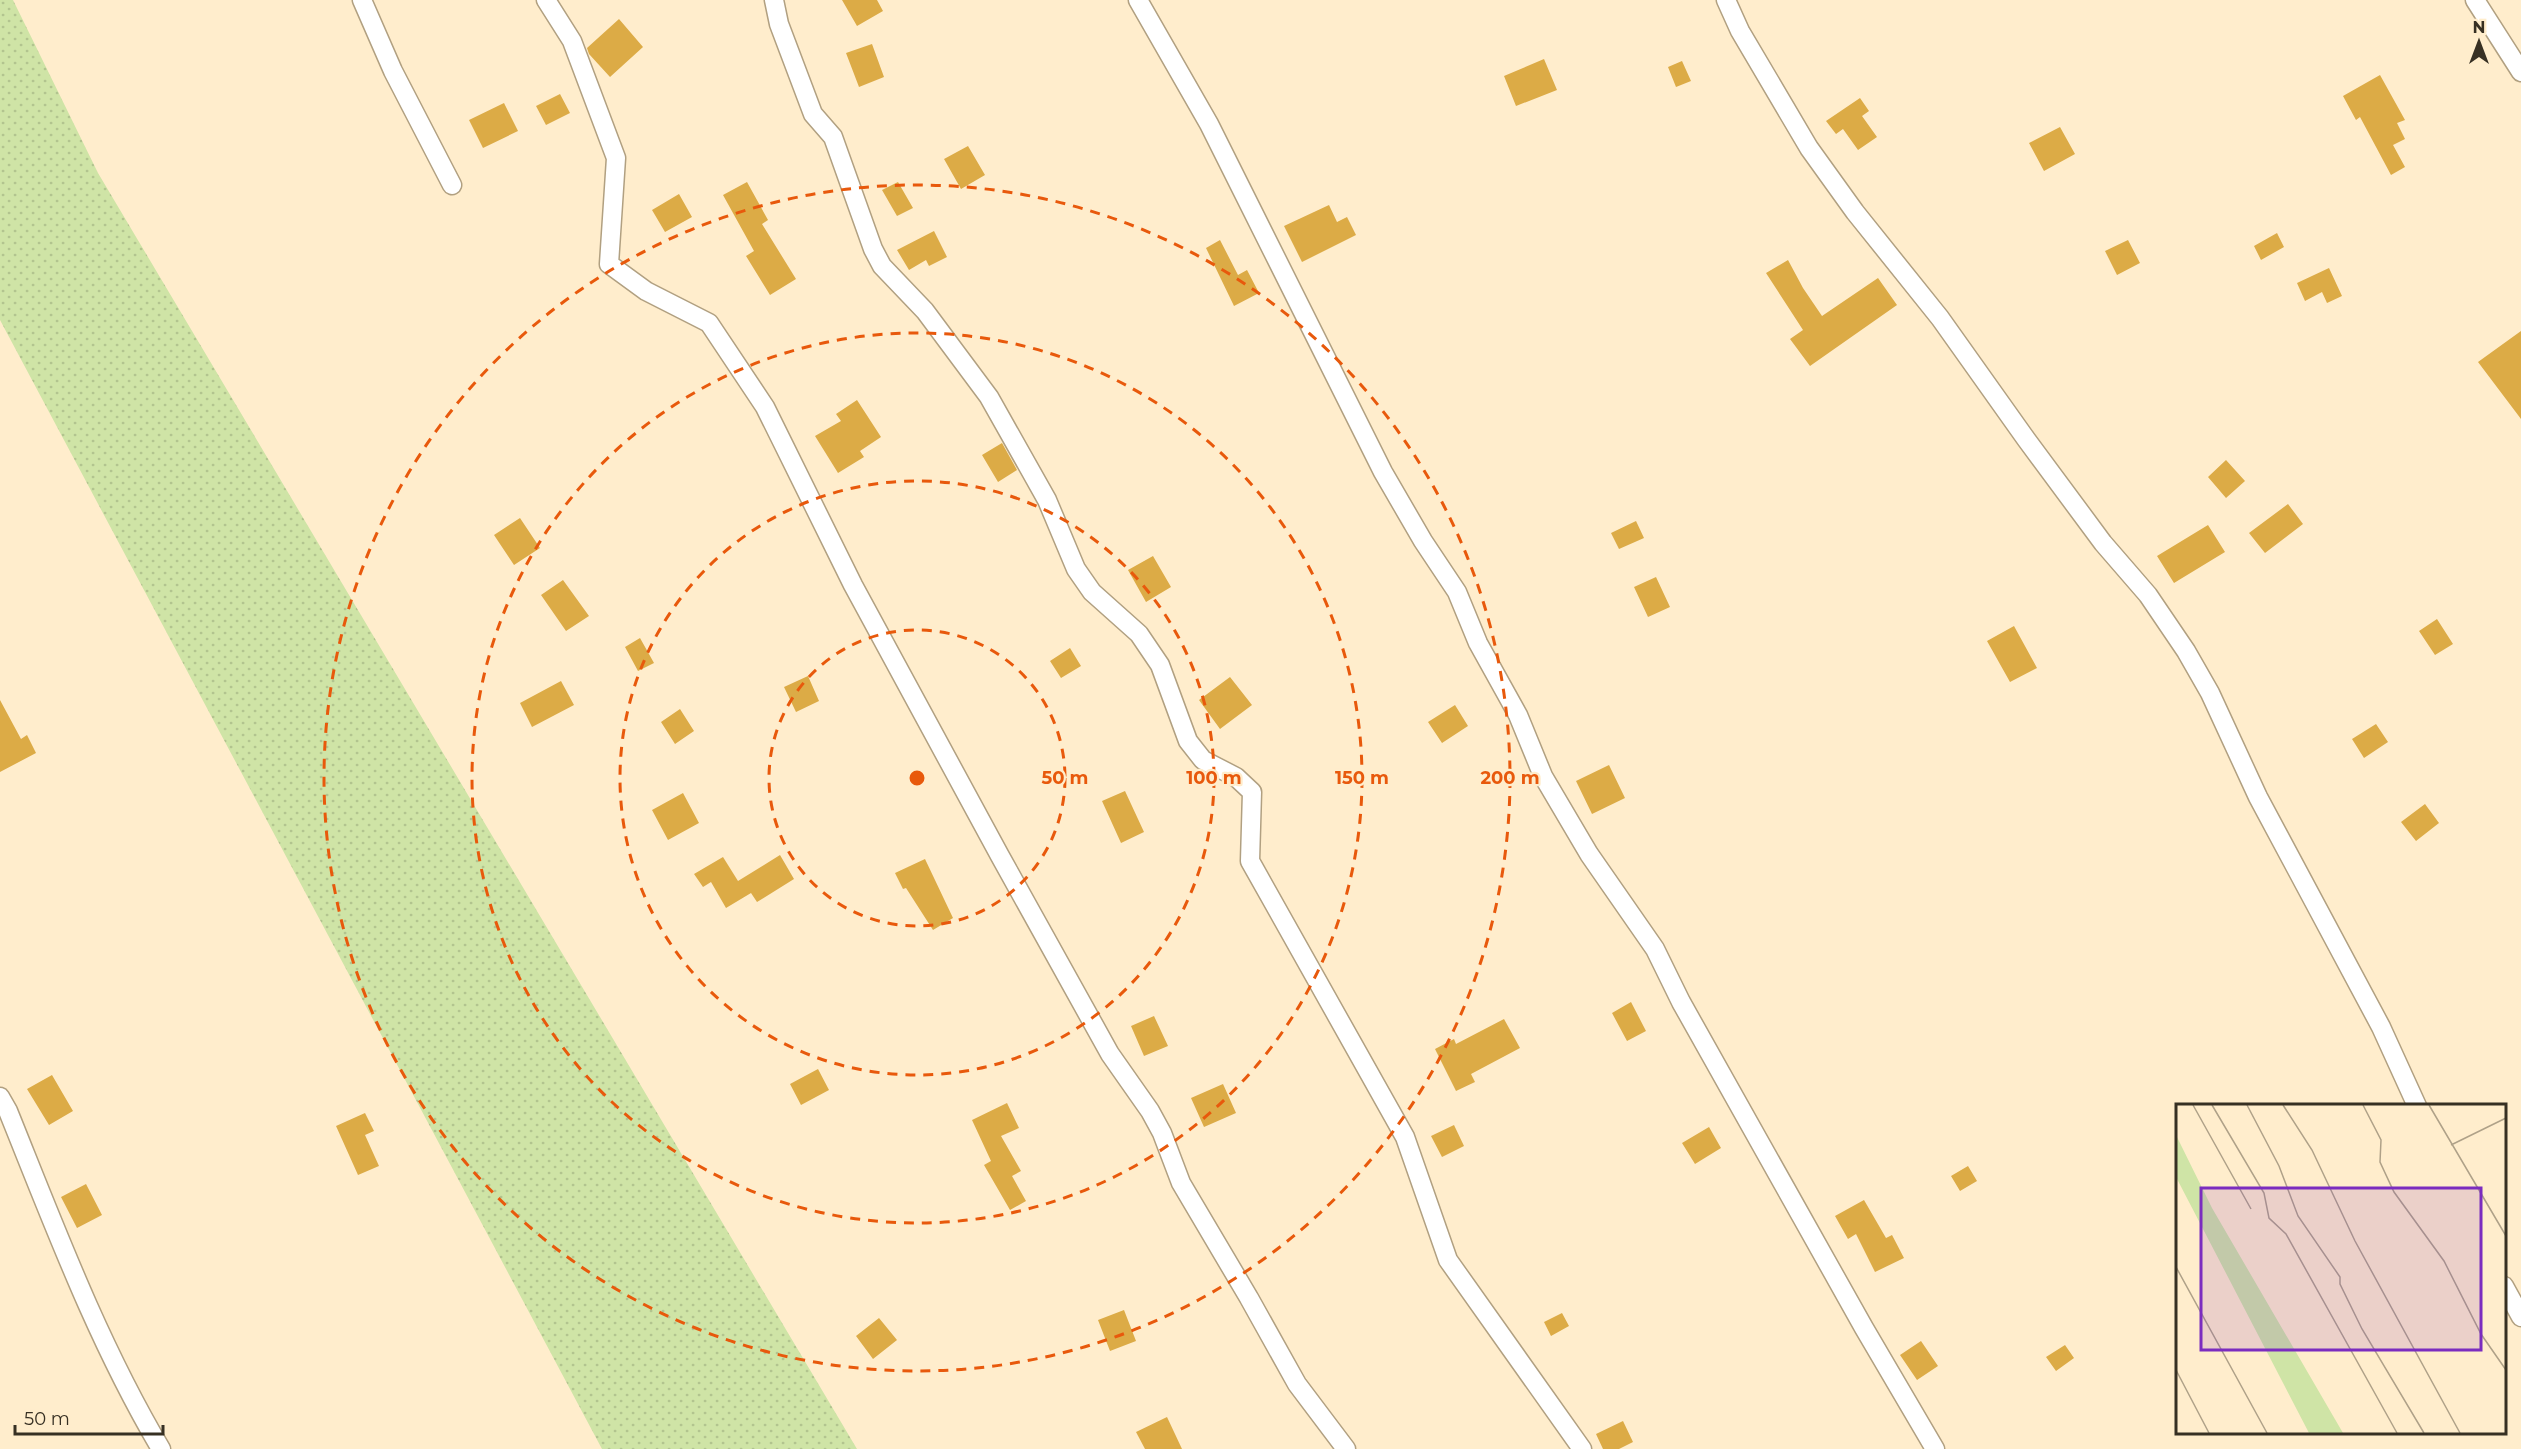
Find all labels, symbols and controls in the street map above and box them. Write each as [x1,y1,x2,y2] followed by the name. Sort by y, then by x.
[2449,12,2509,72] north arrow
[2473,18,2485,37] text: N
[1042,767,1088,789] text: 50 m
[1186,767,1242,789] text: 100 m
[1335,767,1389,789] text: 150 m
[1480,767,1540,789] text: 200 m
[907,768,927,788] centre of rings
[2176,1104,2506,1434] inset map
[15,1398,164,1436] scale bar
[24,1408,70,1430] text: 50 m

